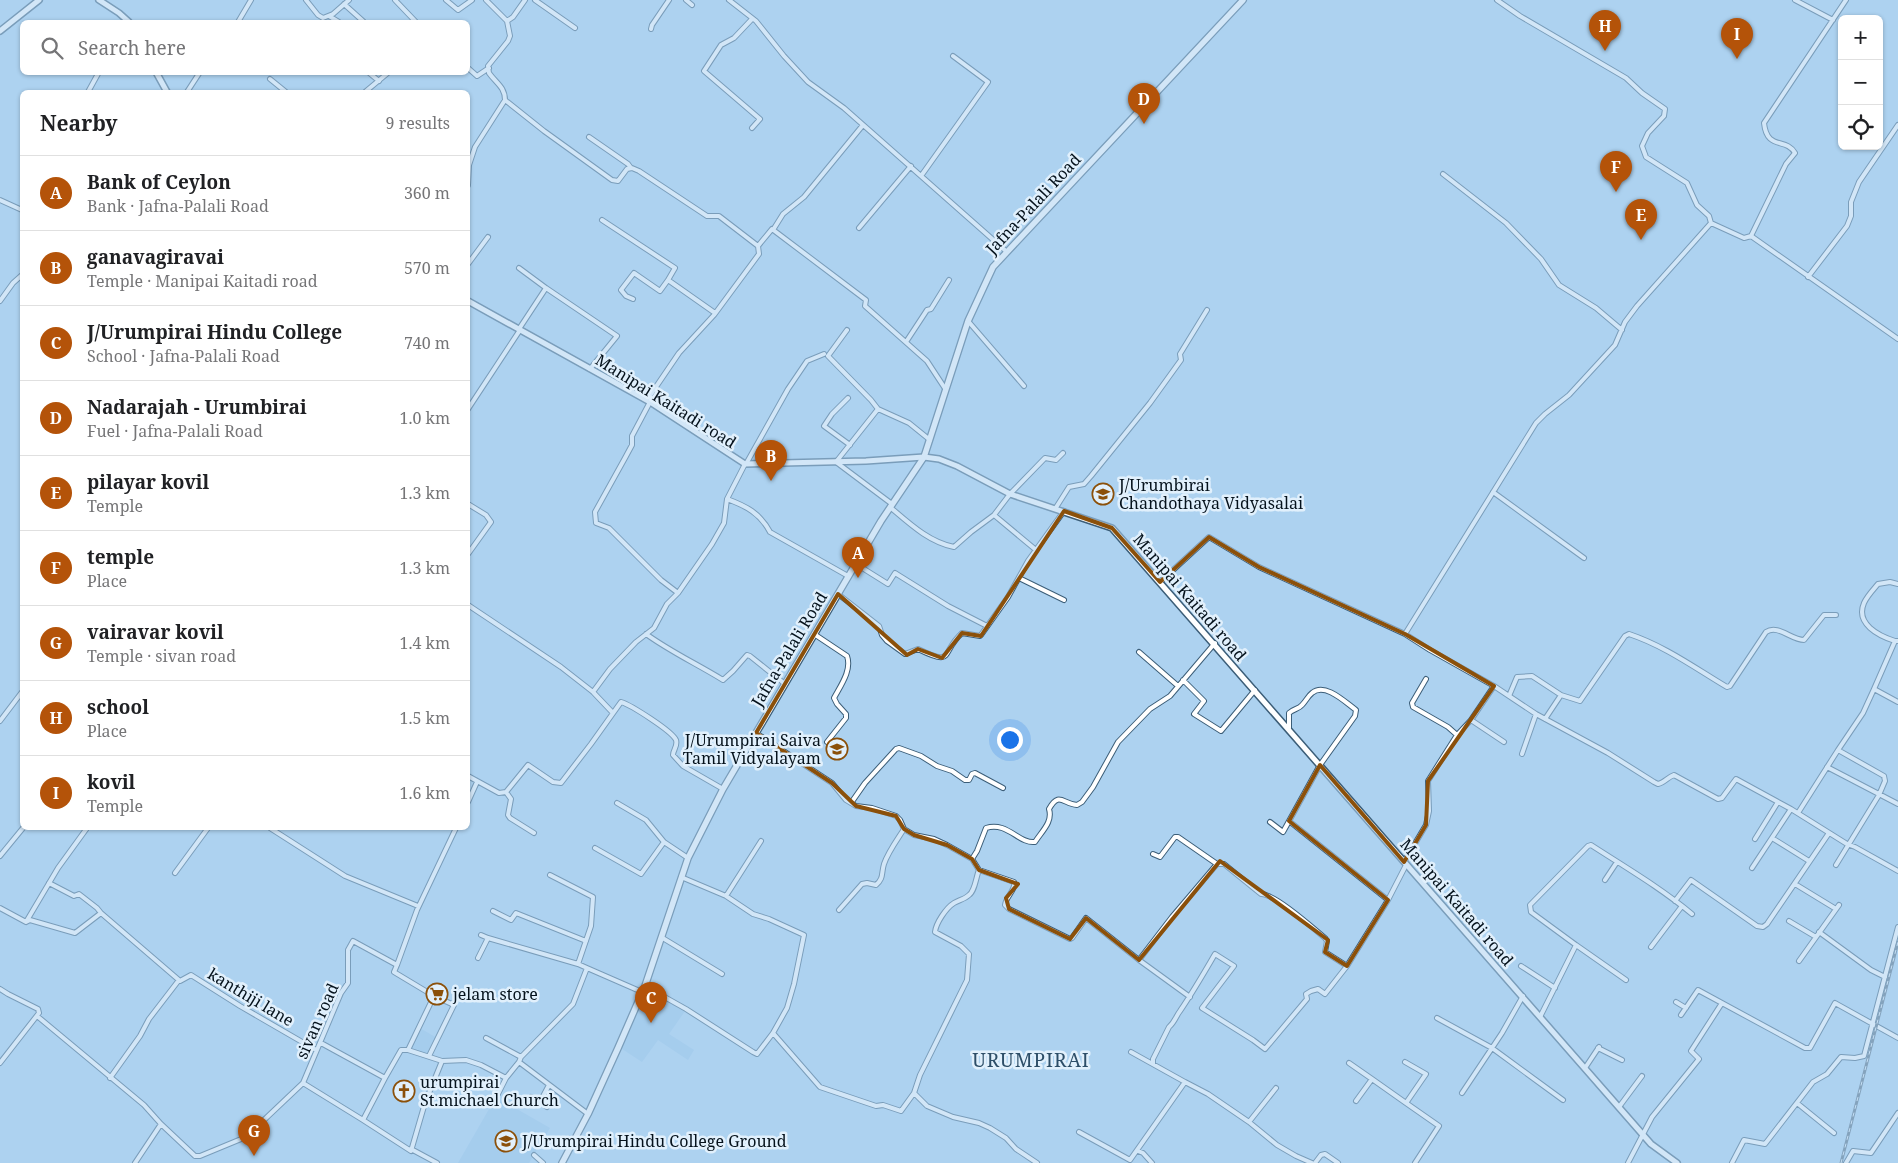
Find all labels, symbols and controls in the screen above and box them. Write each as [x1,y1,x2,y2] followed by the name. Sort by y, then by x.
[1589,10,1621,51] pin: H
[1838,15,1883,150] map controls
[1838,15,1883,60] button: +
[1721,18,1753,59] pin: I
[20,20,470,75] search box
[38,34,66,62] icon: search
[78,35,186,61] text: Search here
[1838,60,1883,105] button: −
[1128,83,1160,124] pin: D
[1838,105,1883,150] button: locate
[40,109,118,137] text: Nearby
[386,112,450,134] text: 9 results
[980,149,1086,260] street label: Jafna-Palali Road
[1600,151,1632,192] pin: F
[87,169,231,195] text: Bank of Ceylon
[50,182,62,204] text: A
[404,182,450,204] text: 360 m
[87,195,269,217] text: Bank · Jafna-Palali Road
[1625,199,1657,240] pin: E
[87,244,224,270] text: ganavagiravai
[51,257,61,279] text: B
[404,257,450,279] text: 570 m
[87,270,318,292] text: Temple · Manipai Kaitadi road
[87,319,342,345] text: J/Urumpirai Hindu College
[51,332,61,354] text: C
[404,332,450,354] text: 740 m
[87,345,280,367] text: School · Jafna-Palali Road
[591,349,741,453] street label: Manipai Kaitadi road
[87,394,307,420] text: Nadarajah - Urumbirai
[50,407,62,429] text: D
[399,407,450,429] text: 1.0 km
[87,420,263,442] text: Fuel · Jafna-Palali Road
[755,440,787,481] pin: B
[87,469,209,495] text: pilayar kovil
[1118,474,1303,514] place label: J/Urumbirai Chandothaya Vidyasalai
[51,482,61,504] text: E
[399,482,450,504] text: 1.3 km
[1091,482,1115,506] school or university icon: J/Urumbirai Chandothaya Vidyasalai
[87,495,143,517] text: Temple
[1128,529,1252,666] street label: Manipai Kaitadi road
[842,537,874,578] pin: A
[87,544,154,570] text: temple
[51,557,61,579] text: F
[399,557,450,579] text: 1.3 km
[87,570,127,592] text: Place
[745,587,832,711] street label: Jafna-Palali Road
[87,619,224,645] text: vairavar kovil
[50,632,62,654] text: G
[399,632,450,654] text: 1.4 km
[87,645,236,667] text: Temple · sivan road
[87,694,149,720] text: school
[49,707,63,729] text: H
[399,707,450,729] text: 1.5 km
[87,720,127,742] text: Place
[997,727,1023,753] your location
[683,729,821,769] place label: J/Urumpirai Saiva Tamil Vidyalayam
[825,737,849,761] school or university icon: J/Urumpirai Saiva Tamil Vidyalayam
[87,769,135,795] text: kovil
[53,782,59,804] text: I
[399,782,450,804] text: 1.6 km
[87,795,143,817] text: Temple
[1395,834,1519,971] street label: Manipai Kaitadi road
[204,963,298,1031] street label: kanthiji lane
[291,980,344,1062] street label: sivan road
[425,982,449,1006] supermarket icon: jelam store
[635,982,667,1023] pin: C
[452,983,538,1005] place label: jelam store
[972,1047,1090,1073] district label: URUMPIRAI
[420,1071,559,1111] place label: urumpirai St.michael Church
[392,1079,416,1103] church icon: urumpirai St.michael Church
[238,1115,270,1156] pin: G
[494,1129,518,1153] school or university icon: J/Urumpirai Hindu College Ground
[521,1130,787,1152] place label: J/Urumpirai Hindu College Ground

